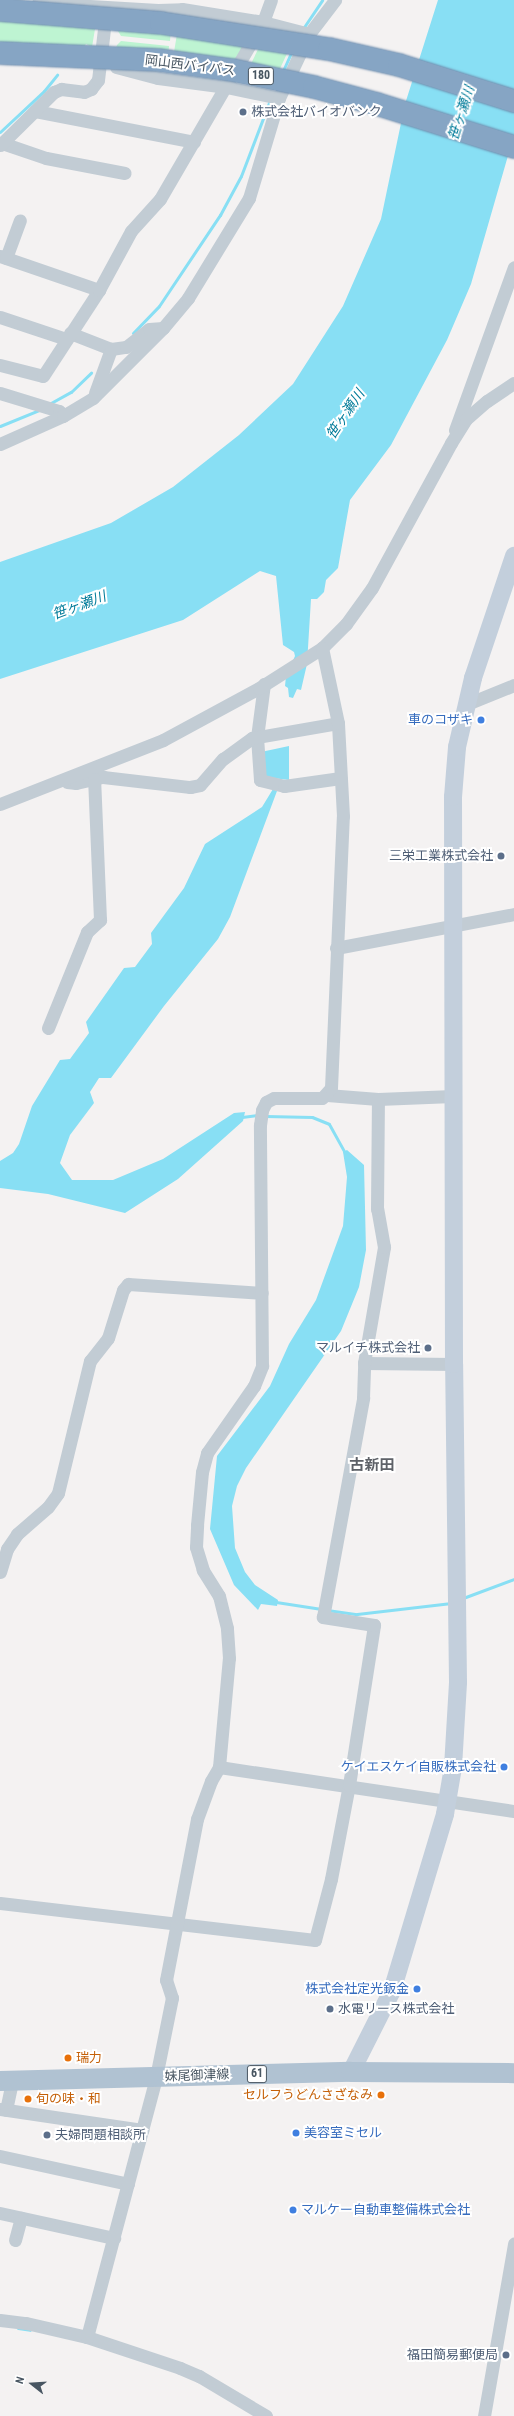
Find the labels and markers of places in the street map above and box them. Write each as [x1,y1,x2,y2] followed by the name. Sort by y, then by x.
[251,104,381,120] place label: 株式会社バイオバンク
[238,107,248,117] marker: 株式会社バイオバンク
[408,712,473,728] place label: 車のコザキ
[476,715,486,725] marker: 車のコザキ
[389,848,493,864] place label: 三栄工業株式会社
[496,851,506,861] marker: 三栄工業株式会社
[316,1340,420,1356] place label: マルイチ株式会社
[423,1343,433,1353] marker: マルイチ株式会社
[340,1759,496,1775] place label: ケイエスケイ自販株式会社
[499,1762,509,1772] marker: ケイエスケイ自販株式会社
[305,1981,409,1997] place label: 株式会社定光鈑金
[412,1984,422,1994] marker: 株式会社定光鈑金
[338,2001,455,2017] place label: 水電リース株式会社
[325,2004,335,2014] marker: 水電リース株式会社
[76,2050,102,2066] place label: 瑞力
[63,2053,73,2063] marker: 瑞力
[243,2087,373,2103] place label: セルフうどんさざなみ
[376,2090,386,2100] marker: セルフうどんさざなみ
[36,2091,101,2107] place label: 旬の味・和
[23,2094,33,2104] marker: 旬の味・和
[304,2125,382,2141] place label: 美容室ミセル
[55,2127,146,2143] place label: 夫婦問題相談所
[291,2128,301,2138] marker: 美容室ミセル
[42,2130,52,2140] marker: 夫婦問題相談所
[301,2202,470,2218] place label: マルケー自動車整備株式会社
[288,2205,298,2215] marker: マルケー自動車整備株式会社
[407,2347,498,2363] place label: 福田簡易郵便局
[501,2350,511,2360] marker: 福田簡易郵便局

